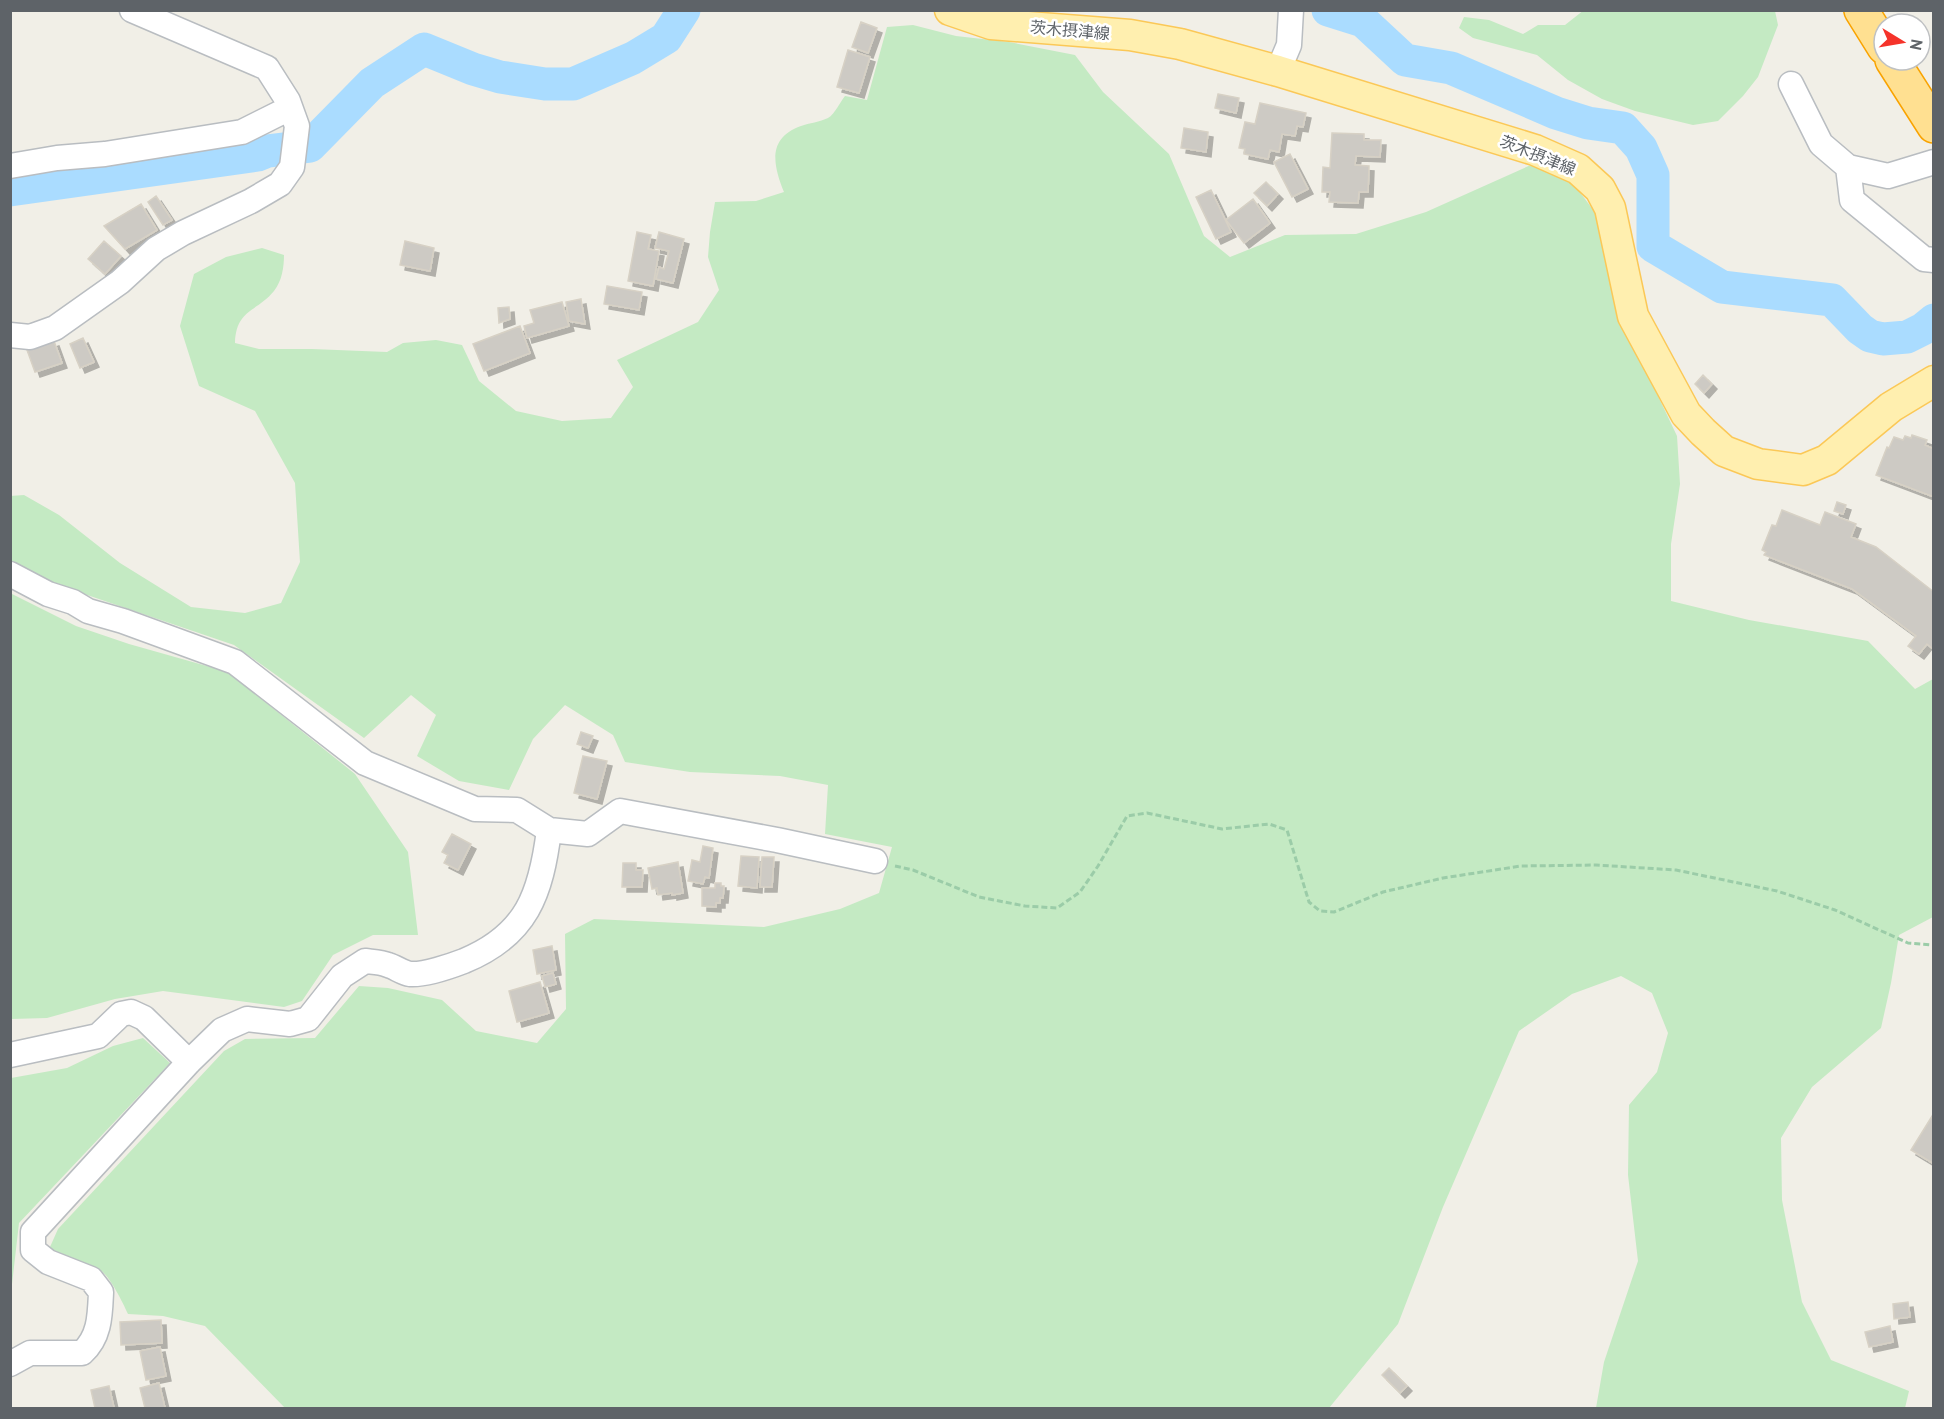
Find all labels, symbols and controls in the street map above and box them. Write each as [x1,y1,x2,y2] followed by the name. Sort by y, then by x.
[1872,12,1932,72] north arrow
[1029,17,1111,43] street label: 茨木摂津線
[1906,38,1928,52] text: N
[1497,131,1579,179] street label: 茨木摂津線

